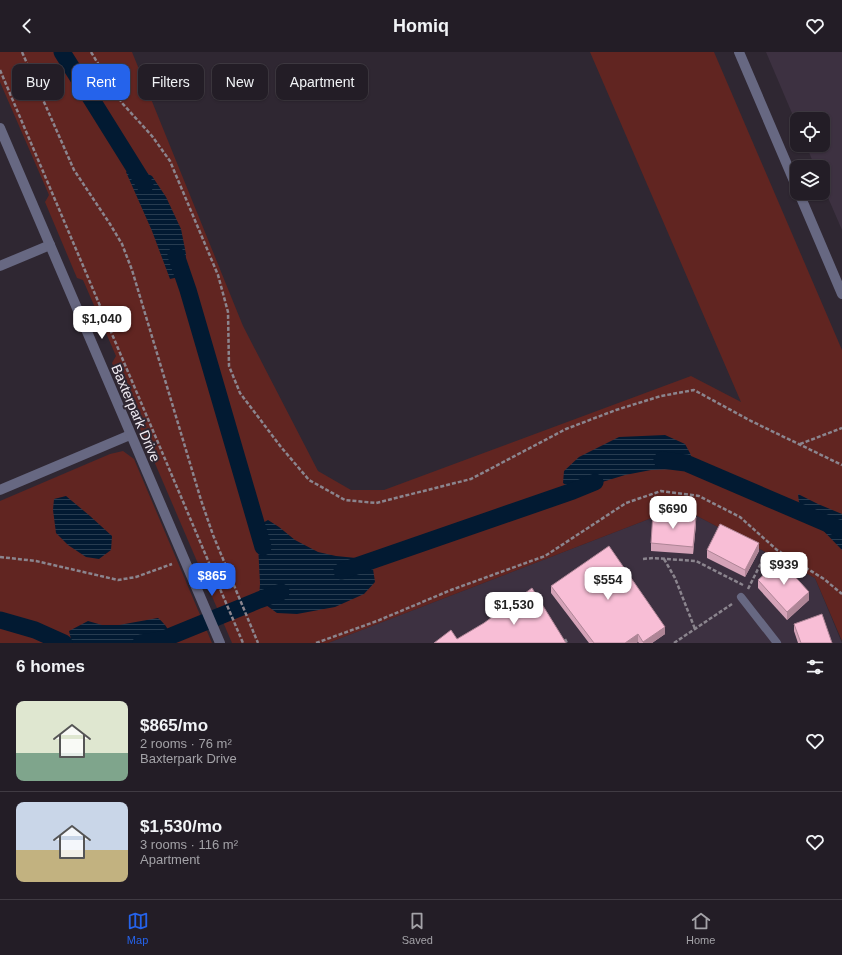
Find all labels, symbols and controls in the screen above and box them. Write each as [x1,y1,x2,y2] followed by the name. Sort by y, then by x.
[16,15,38,37] icon: back
[804,15,826,37] icon: heart
[393,16,449,36] text: Homiq
[12,64,64,100] chip: Buy
[72,64,130,100] chip: Rent
[138,64,204,100] chip: Filters
[212,64,268,100] chip: New
[276,64,368,100] chip: Apartment
[790,112,830,200] map controls
[790,112,830,152] button: locate
[790,160,830,200] button: layers
[69,306,135,340] pin: $1,040
[82,311,122,326] text: $1,040
[108,362,164,464] street label: Baxterpark Drive
[649,496,697,530] pin: $690
[659,501,687,516] text: $690
[760,552,808,586] pin: $939
[770,557,798,572] text: $939
[188,563,236,597] pin: $865
[584,567,632,601] pin: $554
[198,568,226,583] text: $865
[594,572,622,587] text: $554
[481,592,547,626] pin: $1,530
[494,597,534,612] text: $1,530
[804,656,826,678] icon: filters
[16,657,85,676] text: 6 homes
[140,716,208,735] text: $865/mo
[48,717,96,765] icon: home
[804,730,826,752] icon: heart
[140,736,232,751] text: 2 rooms · 76 m²
[140,751,237,766] text: Baxterpark Drive
[140,817,222,836] text: $1,530/mo
[48,818,96,866] icon: home
[804,831,826,853] icon: heart
[140,837,238,852] text: 3 rooms · 116 m²
[140,852,200,867] text: Apartment
[127,910,149,946] tab: Map
[402,910,433,946] tab: Saved
[686,910,715,946] tab: Home

